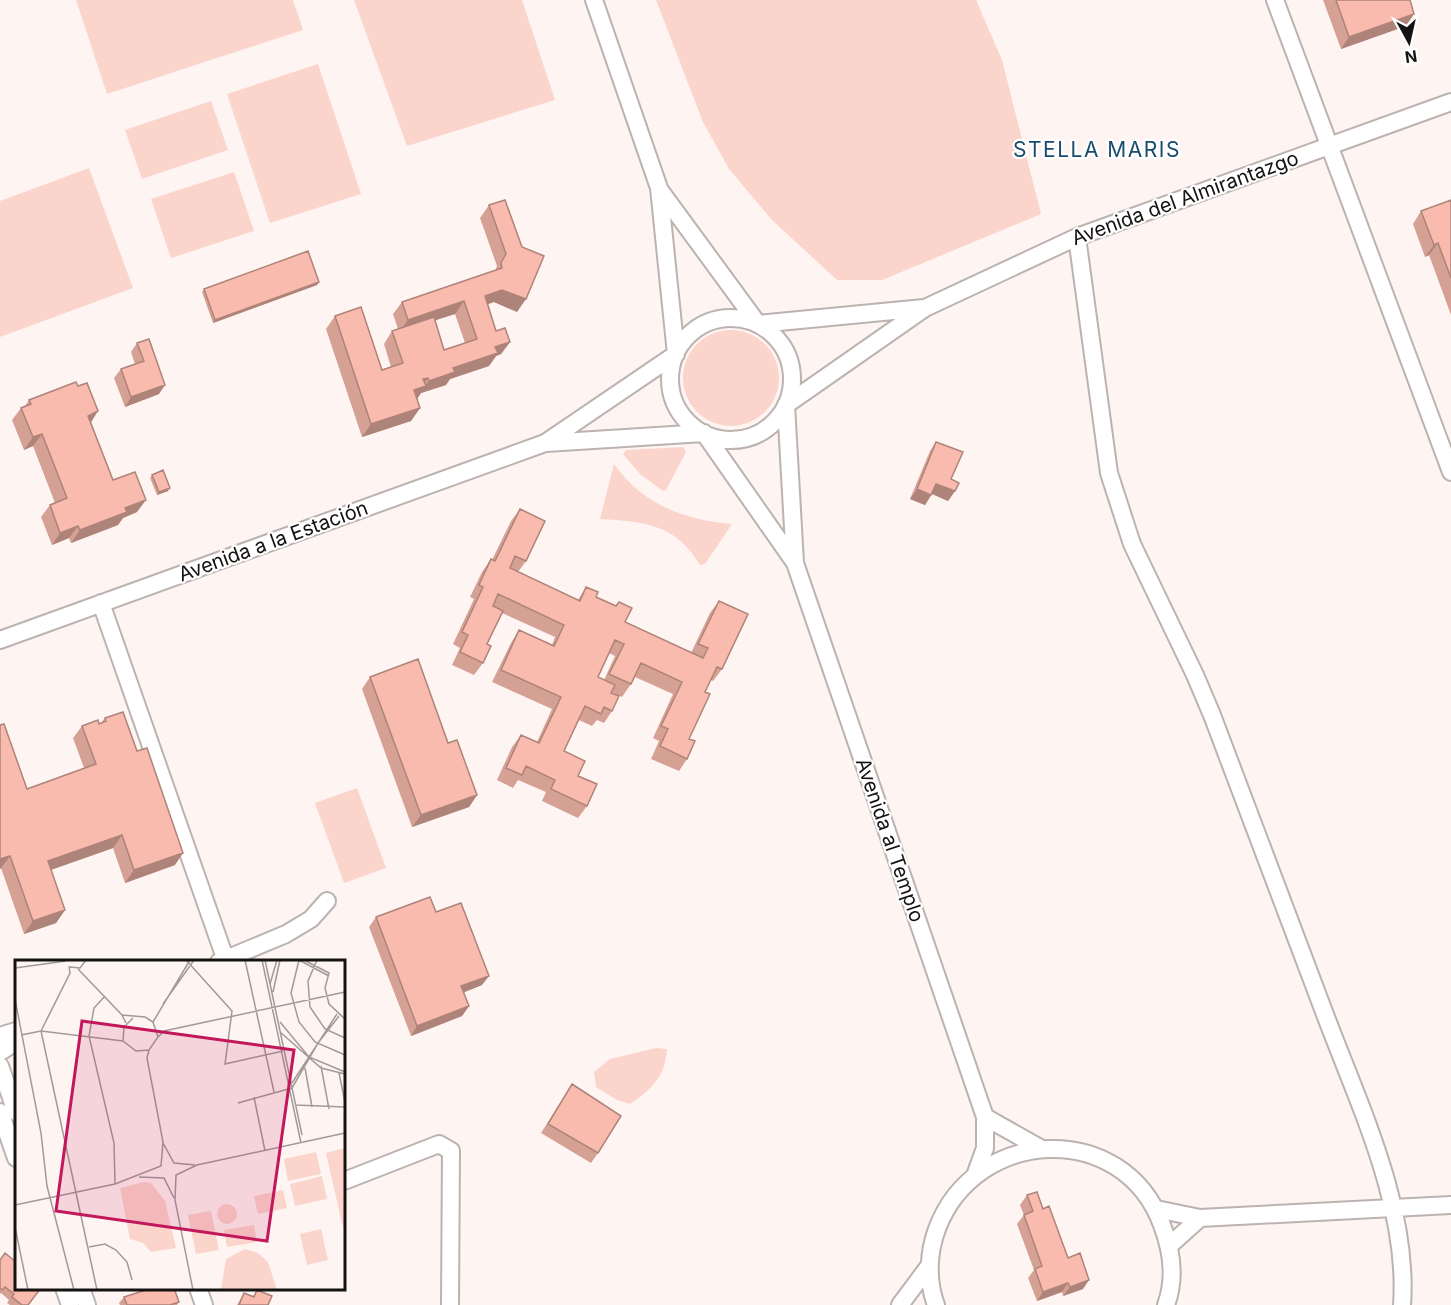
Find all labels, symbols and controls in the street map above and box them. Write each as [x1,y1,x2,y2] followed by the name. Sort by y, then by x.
[1379,12,1439,72] north arrow
[1404,46,1419,68] text: N
[1013,137,1181,162] district label: STELLA MARIS
[1068,146,1302,250] street label: Avenida del Almirantazgo
[175,496,371,586] street label: Avenida a la Estación
[851,755,929,925] street label: Avenida al Templo
[15,960,345,1290] inset map

